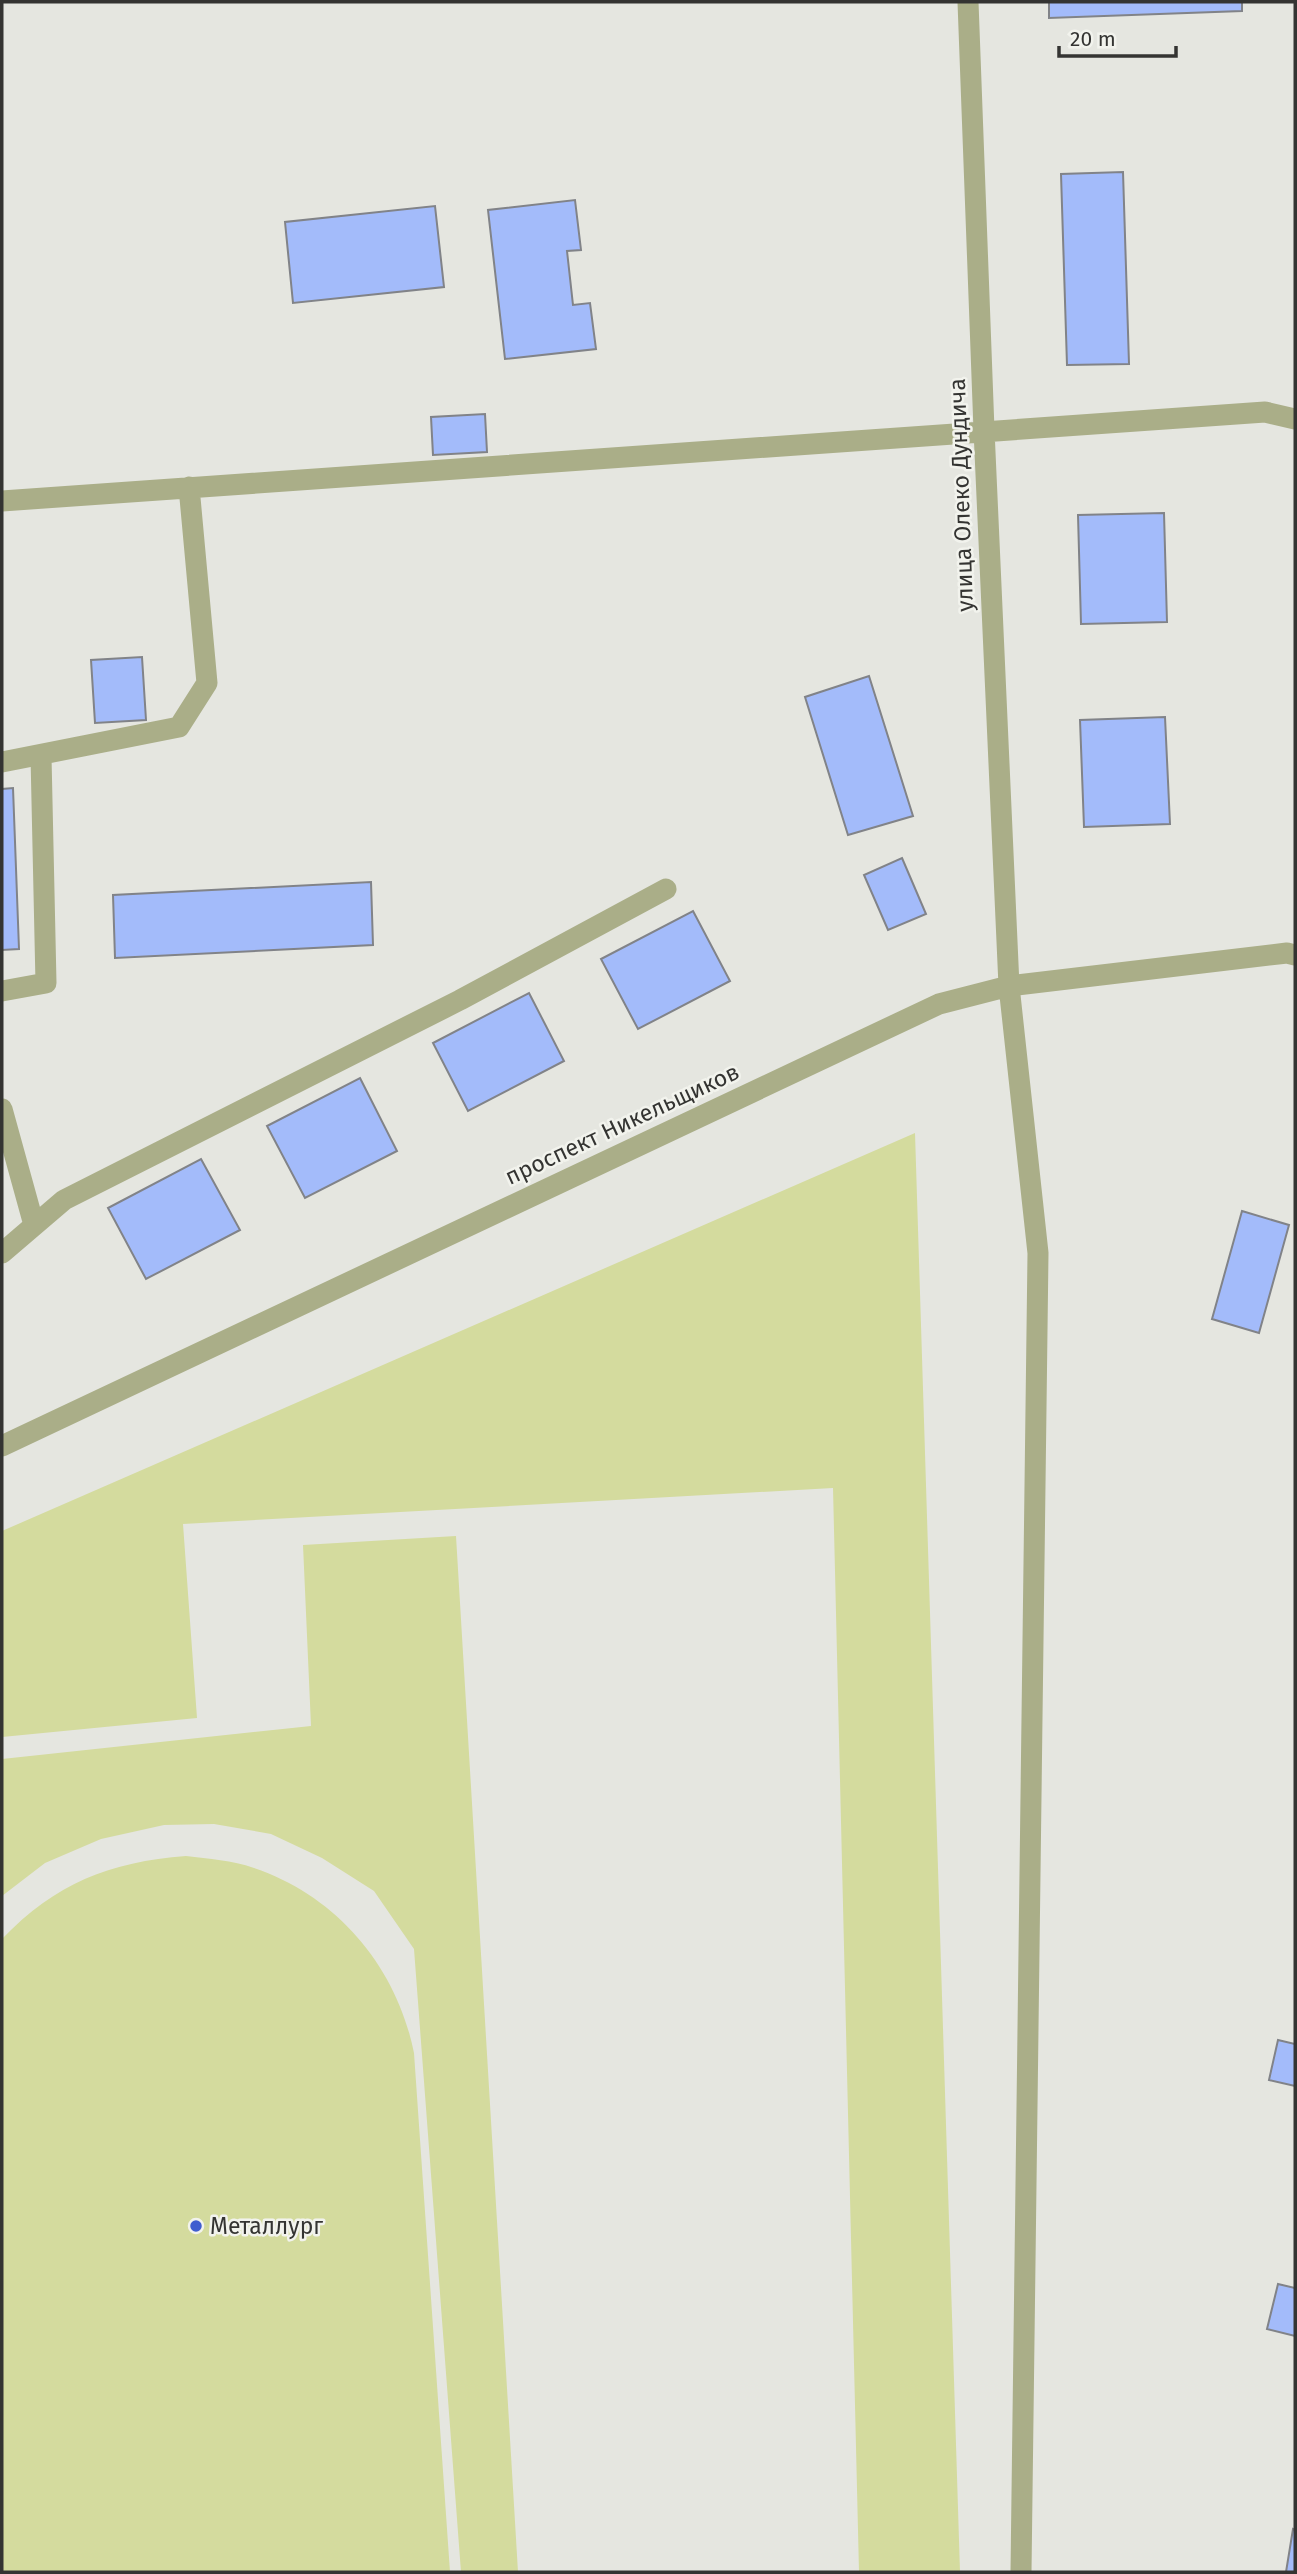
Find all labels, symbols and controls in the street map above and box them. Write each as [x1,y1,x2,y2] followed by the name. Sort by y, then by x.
[1059,14,1176,58] scale bar
[1070,26,1116,52] text: 20 m
[943,378,979,612] street label: улица Олеко Дундича
[501,1057,743,1191] street label: проспект Никельщиков
[210,2212,323,2240] place label: Металлург
[188,2218,204,2234] marker: Металлург

